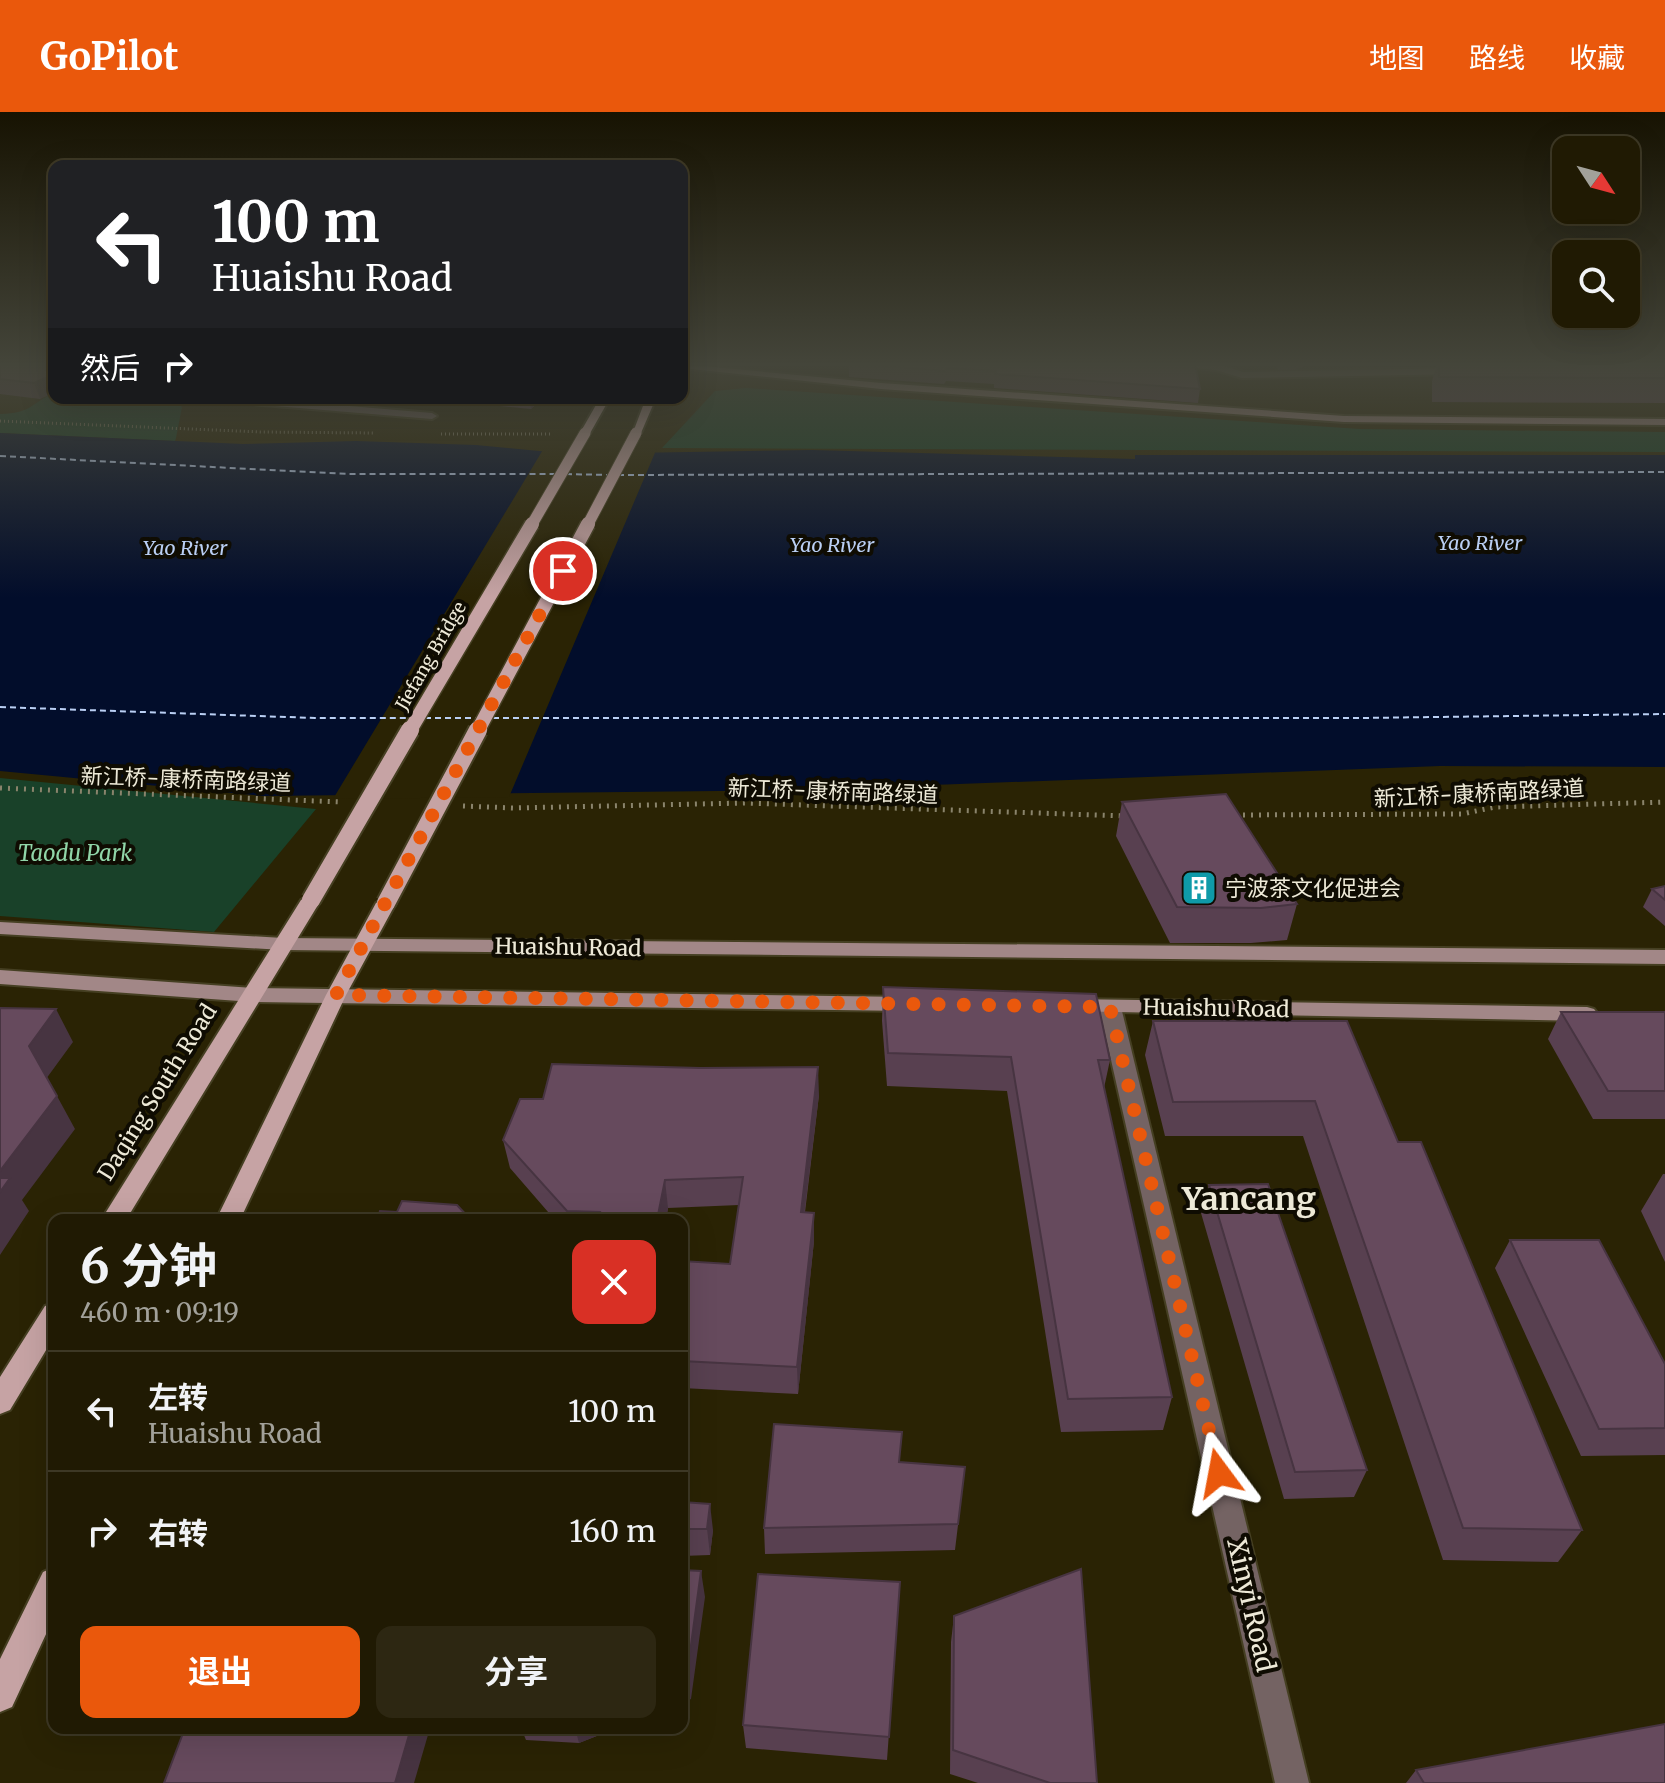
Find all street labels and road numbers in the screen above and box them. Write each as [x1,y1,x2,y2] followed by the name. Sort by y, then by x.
[390,597,471,715] street label: Jiefang Bridge
[80,761,292,797] street label: 新江桥-康桥南路绿道
[727,773,939,809] street label: 新江桥-康桥南路绿道
[1373,774,1585,812] street label: 新江桥-康桥南路绿道
[494,932,642,962] street label: Huaishu Road
[1142,993,1290,1023] street label: Huaishu Road
[91,999,223,1185] street label: Daqing South Road
[1220,1535,1283,1675] street label: Xinyi Road

